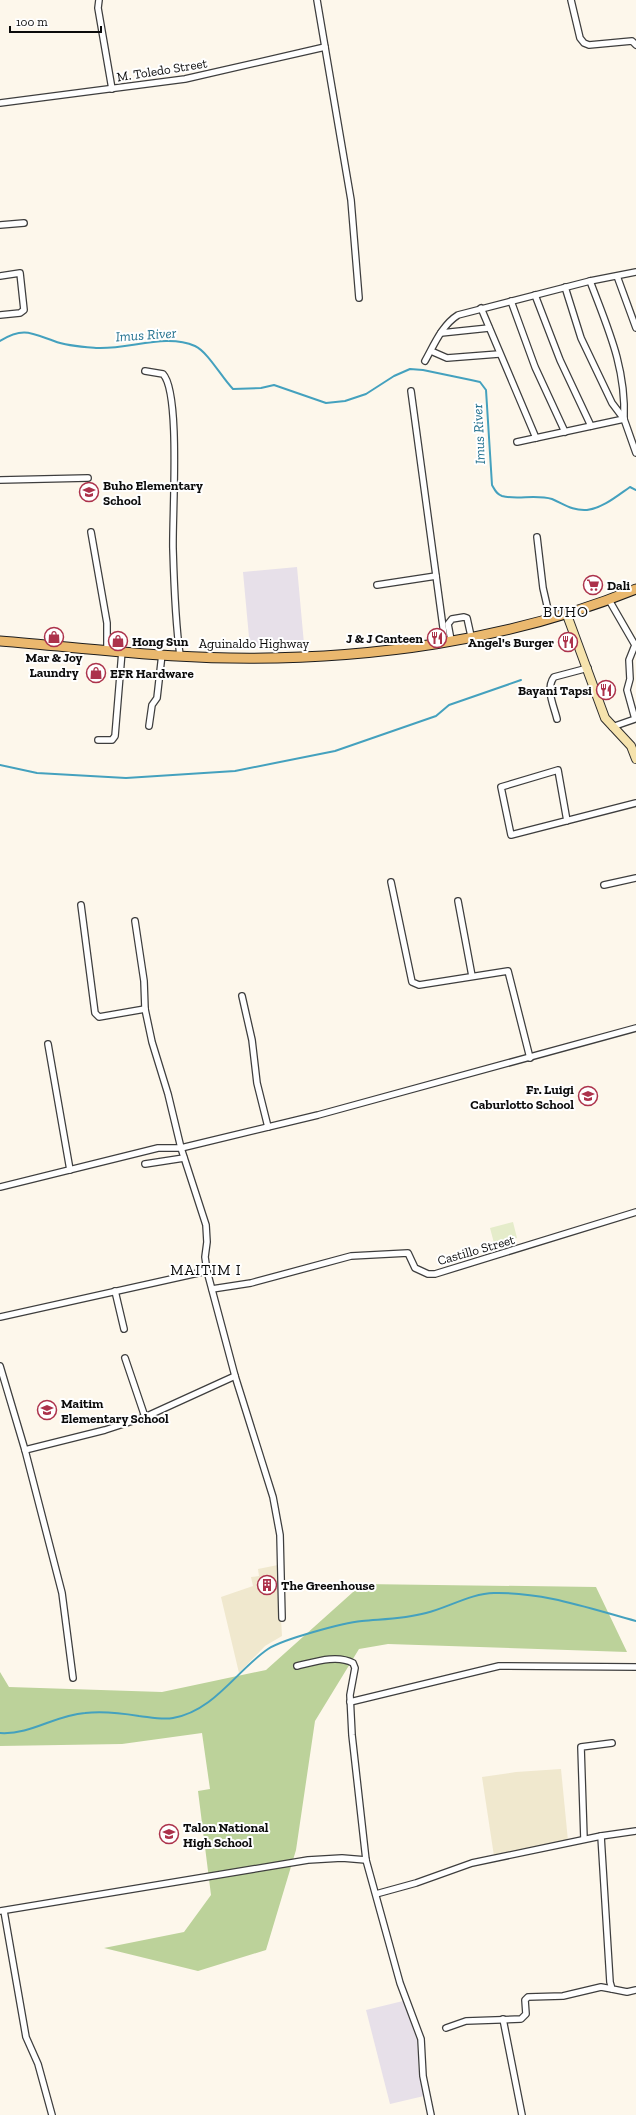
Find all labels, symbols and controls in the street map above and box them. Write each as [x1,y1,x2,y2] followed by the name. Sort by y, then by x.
[10,8,101,34] scale bar
[16,15,48,29] text: 100 m
[116,55,208,85] street label: M. Toledo Street
[115,324,177,346] water label: Imus River
[469,403,489,465] water label: Imus River
[103,478,203,508] place label: Buho Elementary School
[78,481,100,503] school or university icon: Buho Elementary School
[582,574,604,596] supermarket icon: Dali
[607,578,630,593] place label: Dali
[543,603,589,621] district label: BUHO
[43,626,65,648] shop icon: Mar & Joy Laundry
[426,627,448,649] restaurant icon: J & J Canteen
[107,630,129,652] shop icon: Hong Sun
[346,631,423,646] place label: J & J Canteen
[557,631,579,653] restaurant icon: Angel's Burger
[132,634,189,649] place label: Hong Sun
[468,635,554,650] place label: Angel's Burger
[199,636,310,651] street label: Aguinaldo Highway
[26,650,83,680] place label: Mar & Joy Laundry
[85,662,107,684] shop icon: EFR Hardware
[110,666,194,681] place label: EFR Hardware
[595,679,617,701] restaurant icon: Bayani Tapsi
[518,683,592,698] place label: Bayani Tapsi
[470,1082,574,1112] place label: Fr. Luigi Caburlotto School
[577,1085,599,1107] school or university icon: Fr. Luigi Caburlotto School
[436,1232,517,1268] street label: Castillo Street
[170,1261,242,1279] district label: MAITIM I
[61,1396,169,1426] place label: Maitim Elementary School
[36,1399,58,1421] school or university icon: Maitim Elementary School
[256,1574,278,1596] building icon: The Greenhouse
[281,1578,376,1593] place label: The Greenhouse
[183,1820,269,1850] place label: Talon National High School
[158,1823,180,1845] school or university icon: Talon National High School

